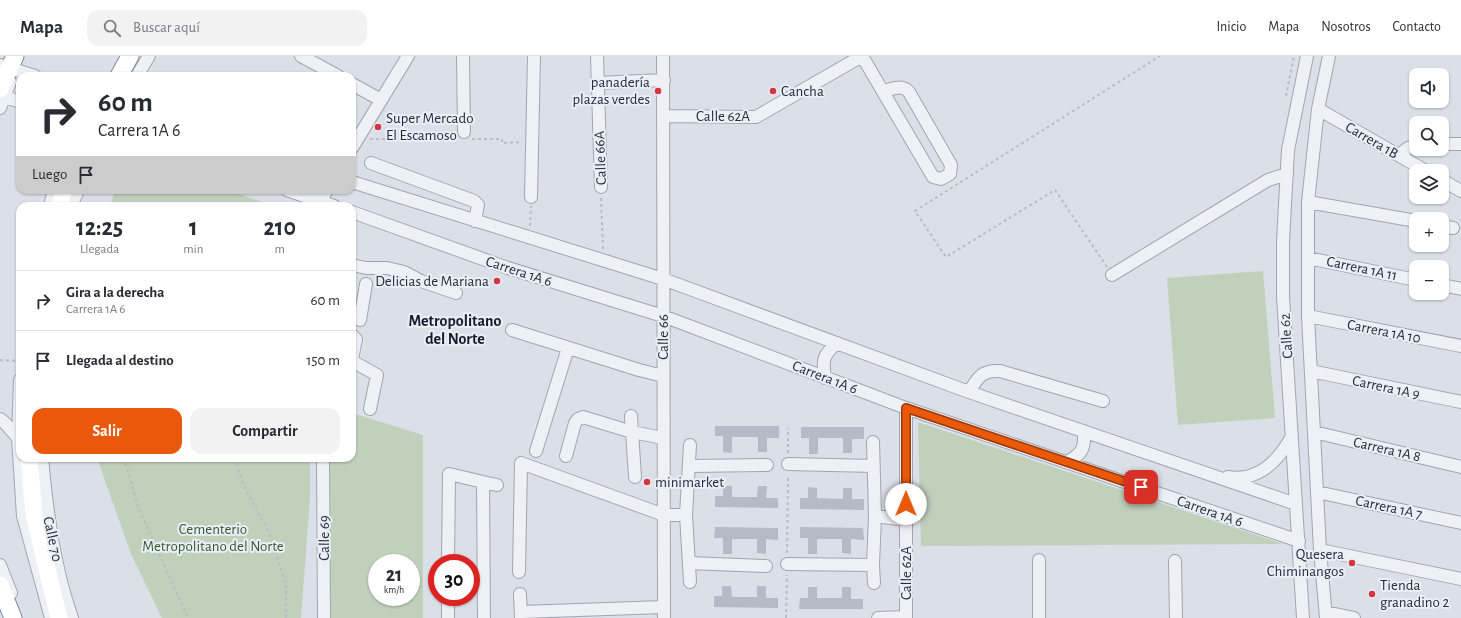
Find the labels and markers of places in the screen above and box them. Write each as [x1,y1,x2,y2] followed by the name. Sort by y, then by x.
[572,75,650,107] place label: panadería plazas verdes
[781,84,824,99] place label: Cancha
[653,86,663,96] marker: panadería plazas verdes
[768,86,778,96] marker: Cancha
[386,111,474,143] place label: Super Mercado El Escamoso
[373,122,383,132] marker: Super Mercado El Escamoso
[375,274,489,289] place label: Delicias de Mariana
[492,276,502,286] marker: Delicias de Mariana
[1124,470,1158,504] pin
[655,475,724,490] place label: minimarket
[642,477,652,487] marker: minimarket
[1267,547,1344,579] place label: Quesera Chiminangos
[1347,558,1357,568] marker: Quesera Chiminangos
[1380,578,1449,610] place label: Tienda granadino 2
[1367,589,1377,599] marker: Tienda granadino 2

